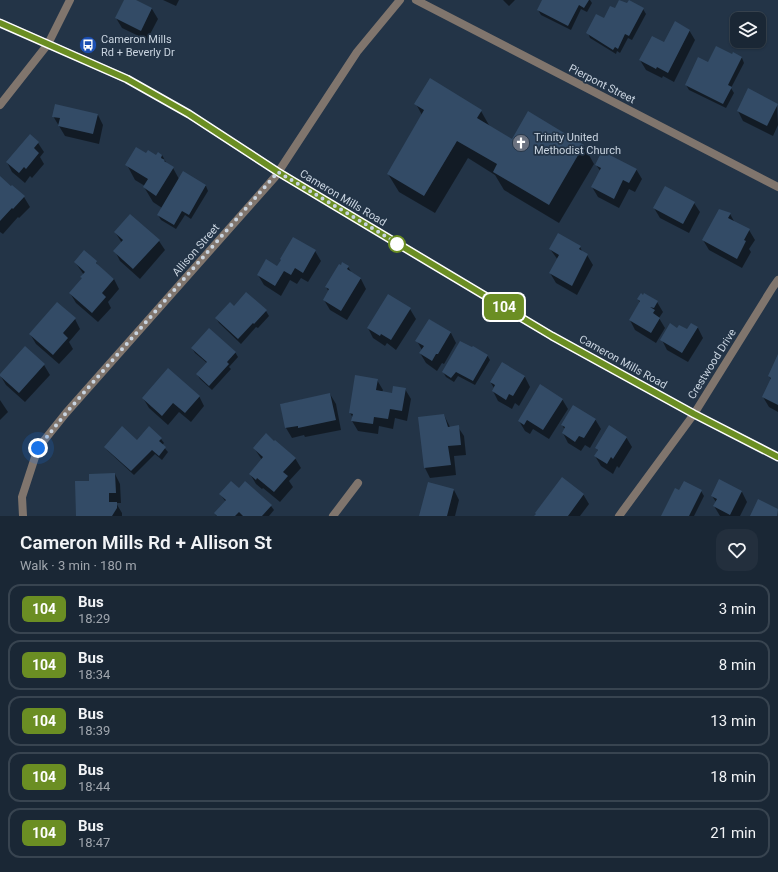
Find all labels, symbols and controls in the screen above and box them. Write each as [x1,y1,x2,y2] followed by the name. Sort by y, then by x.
[730,12,766,48] map controls
[730,12,766,48] button: layers
[101,33,175,59] place label: Cameron Mills Rd + Beverly Dr
[78,35,98,55] bus stop icon: Cameron Mills Rd + Beverly Dr
[567,62,638,107] street label: Pierpont Street
[534,131,621,157] place label: Trinity United Methodist Church
[511,133,531,153] church icon: Trinity United Methodist Church
[297,167,389,229] street label: Cameron Mills Road
[170,221,222,279] street label: Allison Street
[388,235,406,253] unlabelled marker
[481,294,527,320] line badge: 104
[492,299,516,315] text: 104
[685,326,739,402] street label: Crestwood Drive
[577,332,669,392] street label: Cameron Mills Road
[28,438,48,458] your location
[716,529,758,571] button: heart
[20,531,272,554] text: Cameron Mills Rd + Allison St
[20,558,137,573] text: Walk · 3 min · 180 m
[78,593,104,611] text: Bus
[719,600,756,618] text: 3 min
[32,601,56,617] text: 104
[78,611,110,626] text: 18:29
[78,649,104,667] text: Bus
[719,656,756,674] text: 8 min
[32,657,56,673] text: 104
[78,667,110,682] text: 18:34
[78,705,104,723] text: Bus
[710,712,756,730] text: 13 min
[32,713,56,729] text: 104
[78,723,110,738] text: 18:39
[78,761,104,779] text: Bus
[710,768,756,786] text: 18 min
[32,769,56,785] text: 104
[78,779,110,794] text: 18:44
[78,817,104,835] text: Bus
[710,824,756,842] text: 21 min
[32,825,56,841] text: 104
[78,835,110,850] text: 18:47

